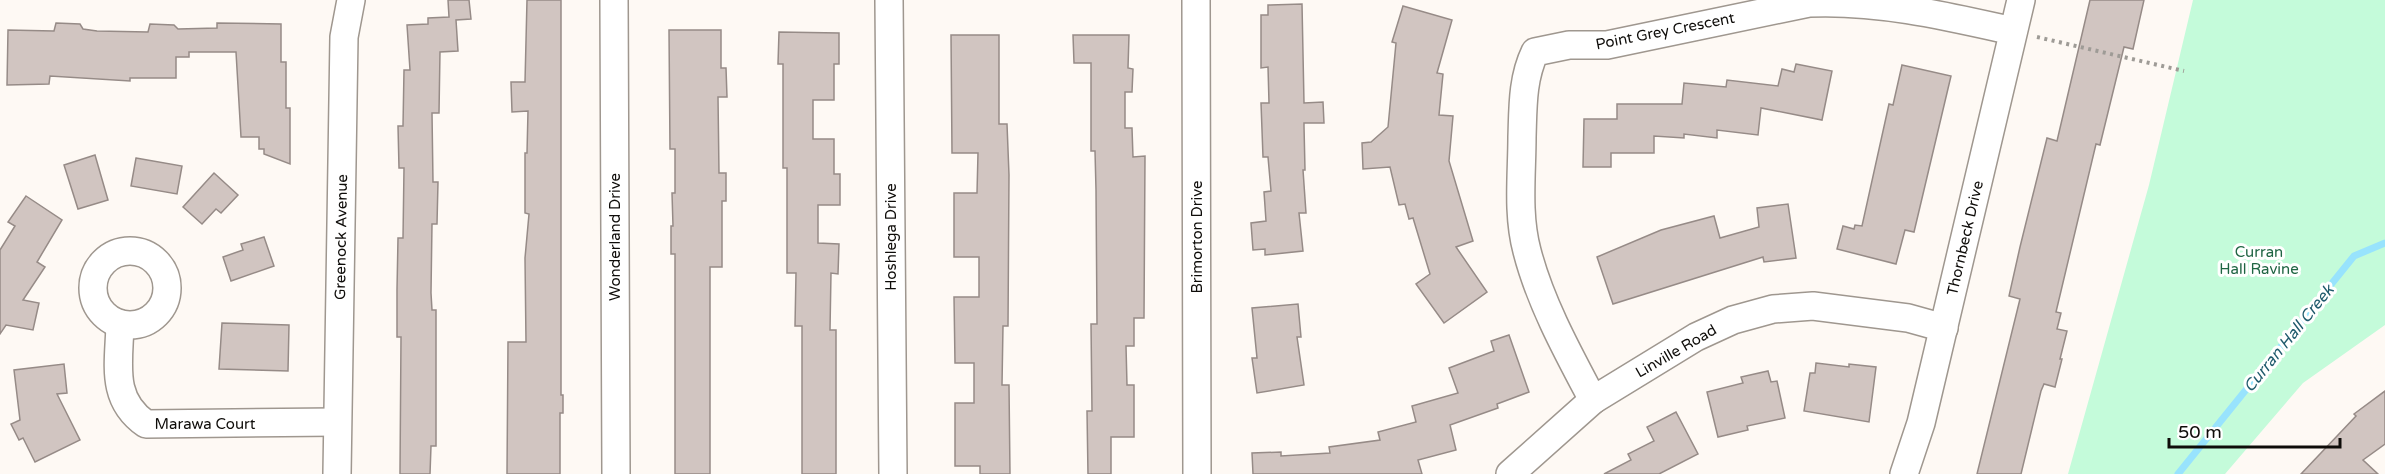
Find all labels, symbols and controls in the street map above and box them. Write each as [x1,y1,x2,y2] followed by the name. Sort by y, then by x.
[1594,9,1736,53] street label: Point Grey Crescent
[606,173,624,301] street label: Wonderland Drive
[331,174,351,300] street label: Greenock Avenue
[1943,179,1987,297] street label: Thornbeck Drive
[1188,180,1206,294] street label: Brimorton Drive
[882,183,900,291] street label: Hoshlega Drive
[2219,243,2299,278] park label: Curran Hall Ravine
[2239,280,2339,397] water label: Curran Hall Creek
[1632,321,1720,381] street label: Linville Road
[2169,411,2340,449] scale bar
[155,415,256,433] street label: Marawa Court
[2178,421,2222,443] text: 50 m

